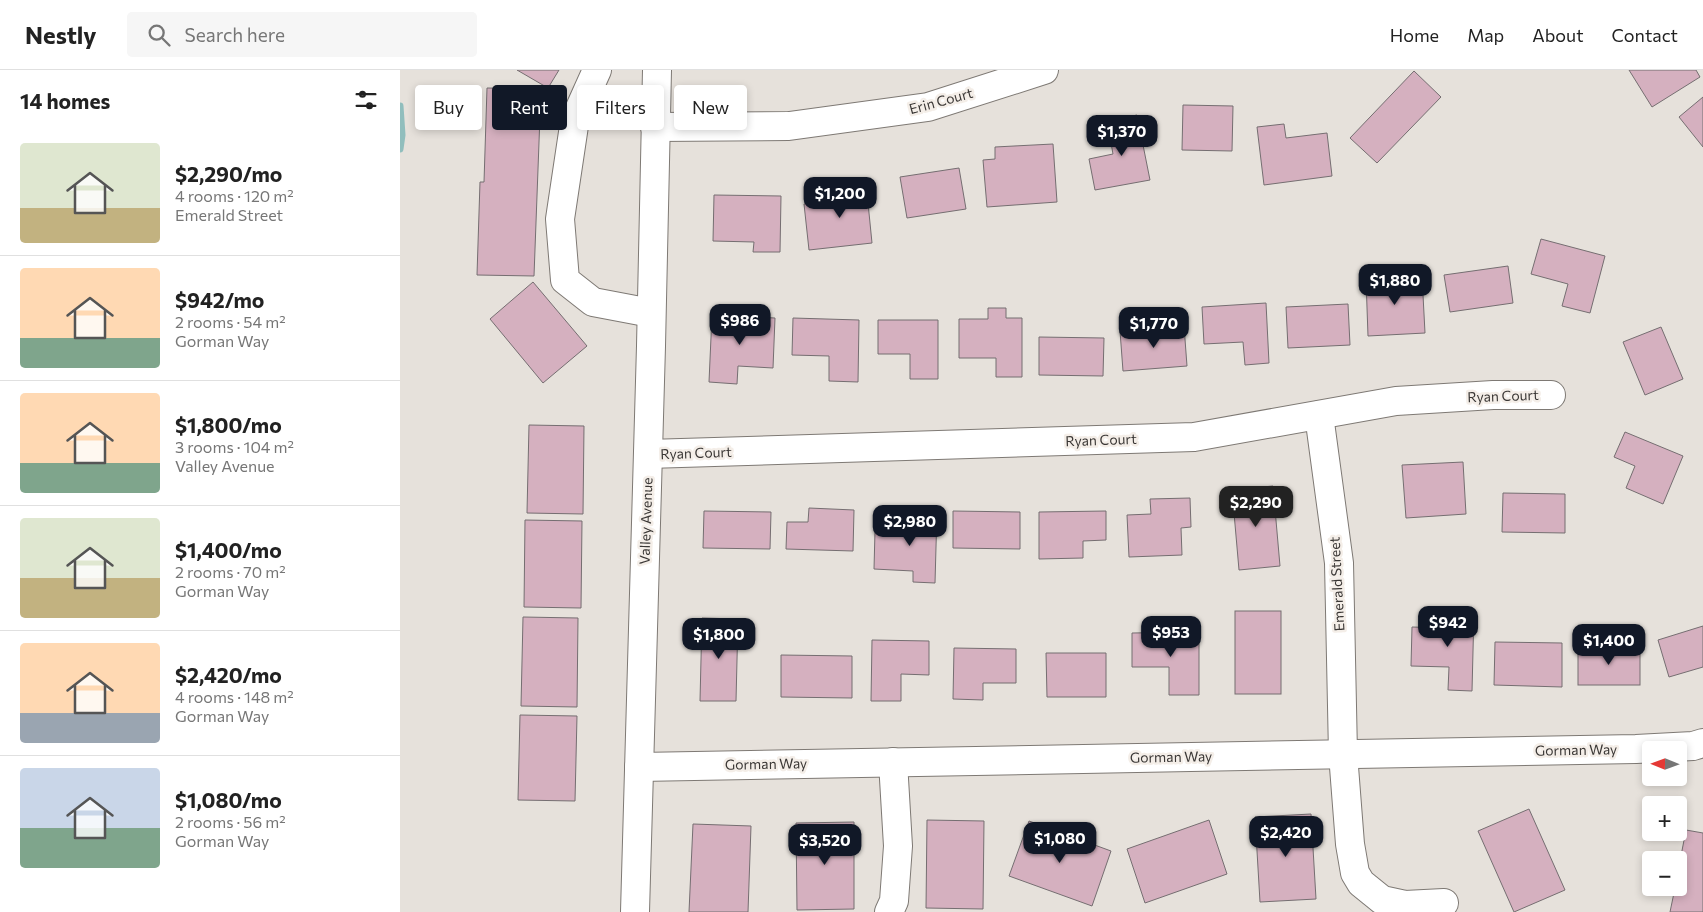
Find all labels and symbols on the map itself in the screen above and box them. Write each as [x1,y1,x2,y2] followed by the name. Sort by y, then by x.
[907,84,975,117] street label: Erin Court
[1081,114,1163,157] pin: $1,370
[799,176,881,219] pin: $1,200
[1354,264,1436,306] pin: $1,880
[710,304,770,346] pin: $986
[1113,306,1195,349] pin: $1,770
[1467,386,1539,405] street label: Ryan Court
[1065,430,1137,449] street label: Ryan Court
[660,443,732,462] street label: Ryan Court
[635,477,656,565] street label: Valley Avenue
[1215,486,1297,528] pin: $2,290
[869,504,951,547] pin: $2,980
[1326,536,1347,632] street label: Emerald Street
[1418,606,1478,648] pin: $942
[1141,616,1201,658] pin: $953
[678,618,760,660] pin: $1,800
[1568,624,1650,666] pin: $1,400
[1535,740,1617,759] street label: Gorman Way
[1642,741,1688,786] north arrow
[1130,747,1212,766] street label: Gorman Way
[725,754,807,773] street label: Gorman Way
[1245,816,1327,858] pin: $2,420
[1019,822,1101,864] pin: $1,080
[784,824,866,866] pin: $3,520

